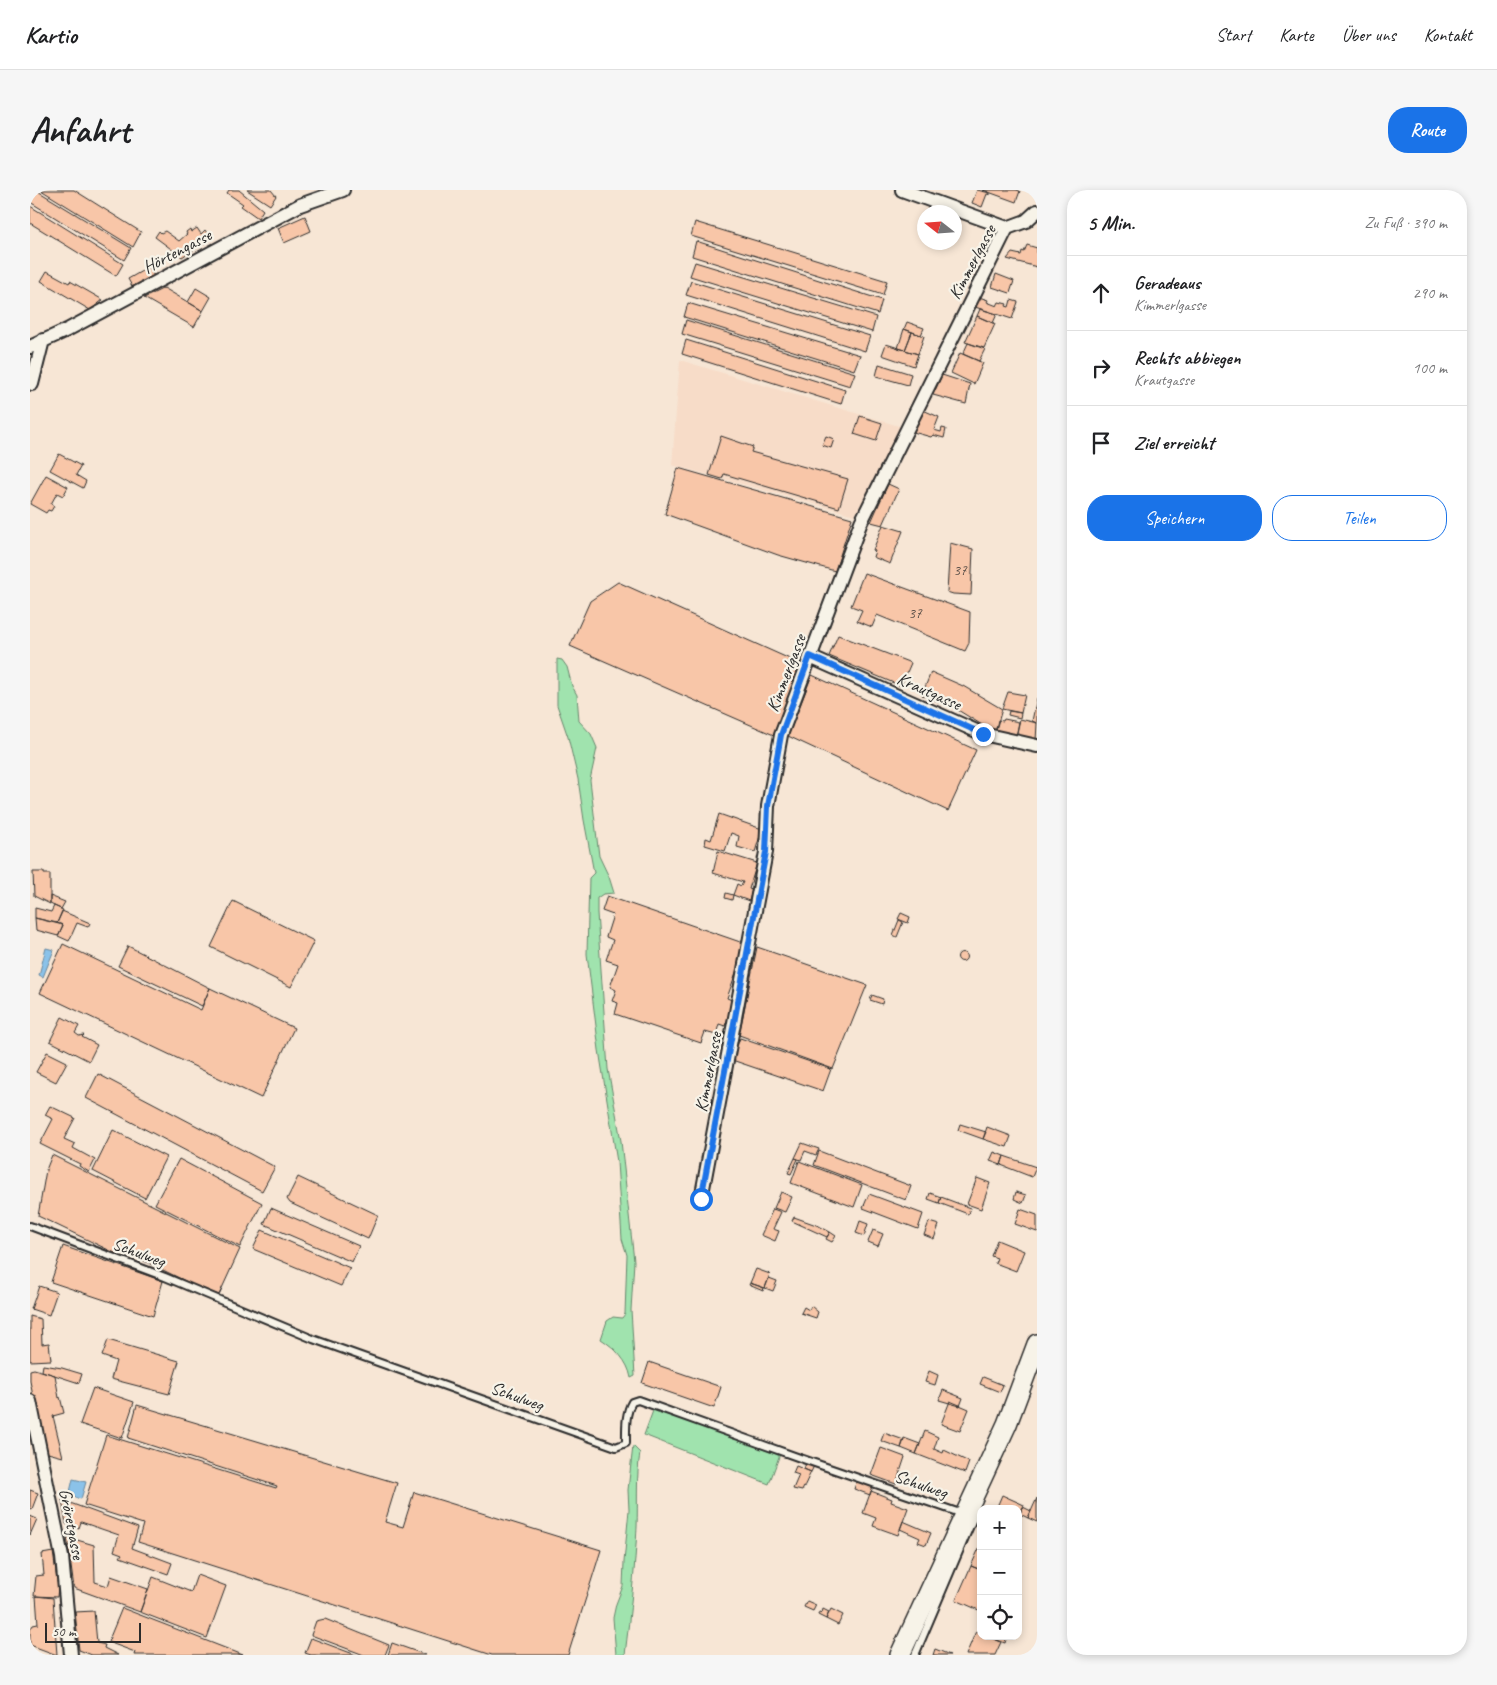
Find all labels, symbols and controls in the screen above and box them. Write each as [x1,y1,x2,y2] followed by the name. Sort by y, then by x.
[25,20,77,50] text: Kartio
[1216,24,1251,46] text: Start
[1279,24,1314,46] text: Karte
[1342,24,1396,46] text: Über uns
[1424,24,1472,46] text: Kontakt
[1388,107,1467,153] button: Route
[30,108,130,153] text: Anfahrt
[917,205,962,250] north arrow
[1087,210,1135,236] text: 5 Min.
[1364,213,1447,233] text: Zu Fuß · 390 m
[943,220,1001,303] street label: Kimmerlgasse
[139,223,216,278] street label: Hörtengasse
[1134,271,1201,295] text: Geradeaus
[1087,279,1115,307] icon: ahead
[1413,283,1447,303] text: 290 m
[1134,295,1206,315] text: Kimmerlgasse
[1134,346,1240,370] text: Rechts abbiegen
[1087,354,1115,382] icon: right
[1413,358,1447,378] text: 100 m
[1134,370,1194,390] text: Krautgasse
[1087,429,1115,457] icon: arrive
[1134,431,1214,455] text: Ziel erreicht
[1087,495,1262,541] button: Speichern
[1272,495,1447,541] button: Teilen
[953,561,968,580] house number: 37
[908,604,923,623] house number: 37
[761,630,811,715] street label: Kimmerlgasse
[894,667,965,715] street label: Krautgasse
[972,723,995,746] route end
[689,1029,727,1114] street label: Kimmerlgasse
[690,1188,713,1211] route start
[110,1232,170,1273] street label: Schulweg
[488,1376,548,1416] street label: Schulweg
[892,1465,952,1504] street label: Schulweg
[54,1487,90,1562] street label: Gröretgasse
[977,1505,1022,1640] map controls
[977,1505,1022,1550] button: +
[977,1550,1022,1595] button: −
[977,1595,1022,1640] button: locate
[45,1620,141,1643] scale bar
[52,1623,76,1640] text: 50 m

